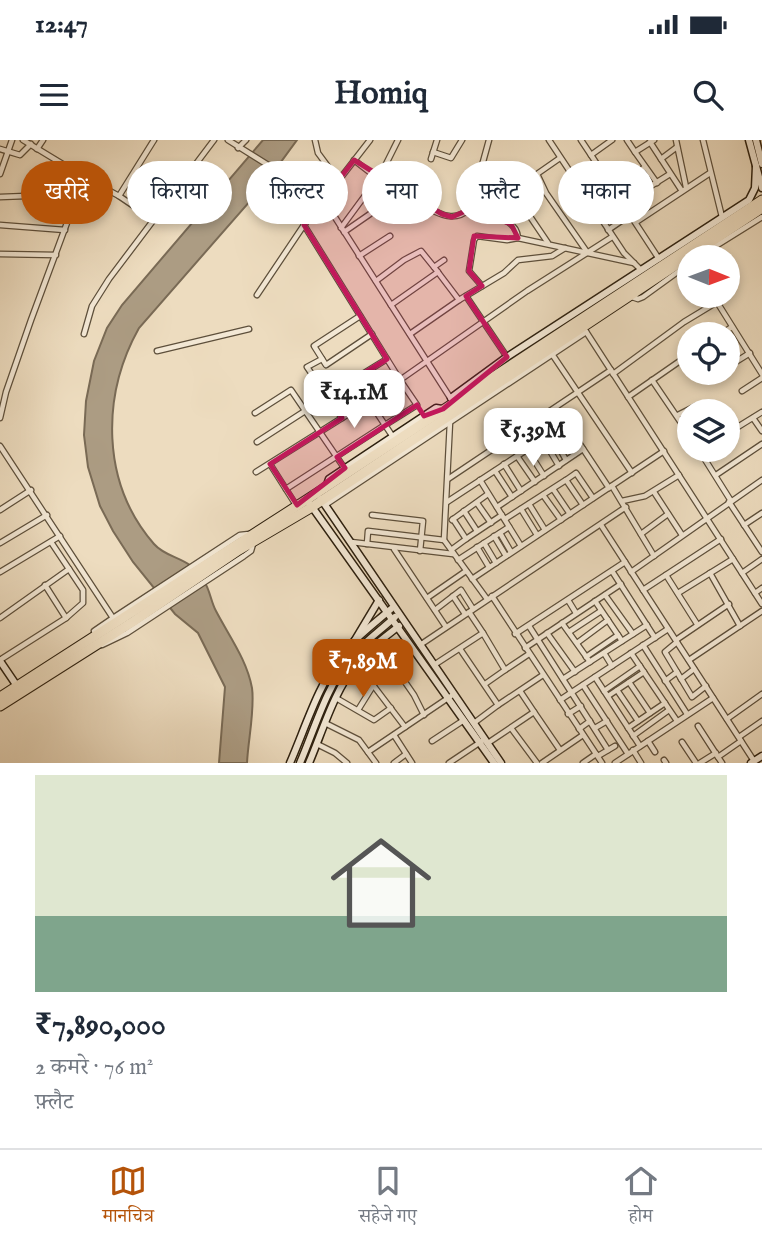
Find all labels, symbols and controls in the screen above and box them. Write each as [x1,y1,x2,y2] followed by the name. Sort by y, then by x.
[35,8,88,41] text: 12:47
[334,74,428,115] text: Homiq
[35,76,73,114] icon: menu
[689,76,727,114] icon: search
[21,161,113,224] chip: खरीदें
[127,161,232,224] chip: किराया
[246,161,348,224] chip: फ़िल्टर
[362,161,442,224] chip: नया
[456,161,544,224] chip: फ़्लैट
[558,161,654,224] chip: मकान
[677,245,740,308] north arrow
[677,245,740,462] map controls
[677,322,740,385] button: locate
[297,370,411,430] pin: ₹14.1M
[320,378,388,407] text: ₹14.1M
[677,399,740,462] button: layers
[476,408,590,468] pin: ₹5.39M
[500,416,566,445] text: ₹5.39M
[306,640,420,699] pin: ₹7.89M
[328,647,398,676] text: ₹7.89M
[318,820,444,946] icon: home
[35,1007,166,1045] text: ₹7,890,000
[35,1053,153,1082] text: 2 कमरे · 76 m²
[35,1088,73,1117] text: फ़्लैट
[102,1162,154,1234] tab: मानचित्र
[359,1162,417,1234] tab: सहेजे गए
[622,1162,660,1234] tab: होम

